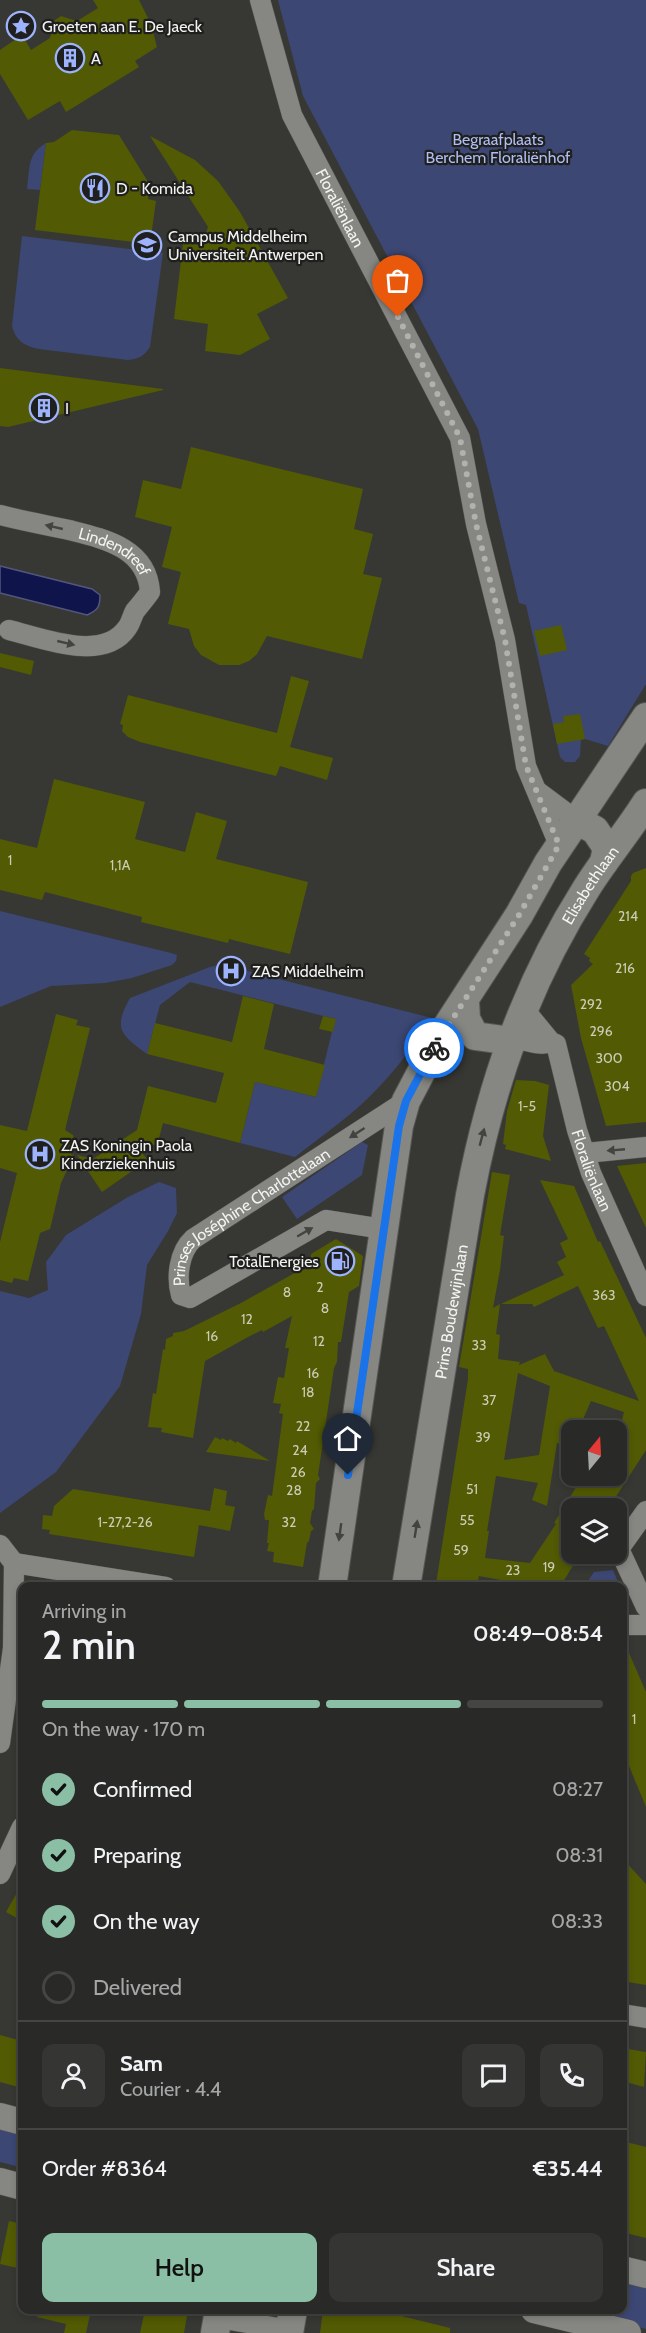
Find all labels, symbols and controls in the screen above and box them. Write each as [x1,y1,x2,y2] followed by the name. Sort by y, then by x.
[5,10,37,42] place icon: Groeten aan E. De Jaeck
[42,17,203,36] place label: Groeten aan E. De Jaeck
[54,42,86,74] building icon: A
[91,49,101,68] place label: A
[426,130,571,167] park label: Begraafplaats Berchem Floraliënhof
[312,165,369,250] street label: Floraliënlaan
[79,172,111,204] restaurant icon: D - Komida
[116,179,193,198] place label: D - Komida
[168,227,323,264] place label: Campus Middelheim Universiteit Antwerpen
[131,229,163,261] school or university icon: Campus Middelheim Universiteit Antwerpen
[372,255,423,317] pin
[381,264,414,297] icon: bag
[28,392,60,424] building icon: I
[65,399,69,418] place label: I
[45,522,64,531] one-way arrow
[77,523,155,579] street label: Lindendreef
[56,638,75,648] one-way arrow
[558,842,622,927] street label: Elisabethlaan
[8,851,12,869] house number: 1
[110,856,131,874] house number: 1,1A
[618,907,638,925] house number: 214
[215,955,247,987] hospital icon: ZAS Middelheim
[615,959,635,977] house number: 216
[252,962,364,981] place label: ZAS Middelheim
[580,995,602,1013] house number: 292
[404,1018,464,1078] courier
[589,1022,613,1040] house number: 296
[418,1032,451,1065] icon: bike
[595,1049,623,1067] house number: 300
[604,1077,630,1095] house number: 304
[518,1097,536,1115] house number: 1-5
[568,1127,616,1214] street label: Floraliënlaan
[349,1128,365,1139] one-way arrow
[478,1128,487,1146] one-way arrow
[61,1136,193,1173] place label: ZAS Koningin Paola Kinderziekenhuis
[24,1138,56,1170] hospital icon: ZAS Koningin Paola Kinderziekenhuis
[169,1143,333,1286] street label: Prinses Joséphine Charlottelaan
[606,1145,625,1155] one-way arrow
[297,1227,314,1237] one-way arrow
[431,1243,471,1380] street label: Prins Boudewijnlaan
[324,1245,356,1277] fuel station icon: TotalEnergies
[229,1252,319,1271] place label: TotalEnergies
[316,1278,324,1296] house number: 2
[283,1283,291,1301] house number: 8
[592,1286,616,1304] house number: 363
[321,1299,329,1317] house number: 8
[241,1310,253,1328] house number: 12
[206,1327,218,1345] house number: 16
[313,1332,325,1350] house number: 12
[471,1336,487,1354] house number: 33
[307,1364,319,1382] house number: 16
[301,1383,315,1401] house number: 18
[482,1391,496,1409] house number: 37
[322,1413,373,1475] pin
[296,1417,310,1435] house number: 22
[561,1420,627,1486] north arrow
[561,1420,627,1564] map controls
[331,1422,364,1455] icon: home
[475,1428,491,1446] house number: 39
[292,1441,308,1459] house number: 24
[290,1463,306,1481] house number: 26
[466,1480,478,1498] house number: 51
[286,1481,302,1499] house number: 28
[561,1498,627,1564] button: layers
[459,1511,475,1529] house number: 55
[97,1513,153,1531] house number: 1-27,2-26
[282,1513,296,1531] house number: 32
[411,1520,420,1539] one-way arrow
[336,1523,345,1542] one-way arrow
[453,1541,469,1559] house number: 59
[543,1558,555,1576] house number: 19
[506,1561,520,1579] house number: 23
[42,1599,126,1623] text: Arriving in
[473,1620,603,1647] text: 08:49–08:54
[42,1621,136,1669] text: 2 min
[632,1710,636,1728] house number: 1
[42,1717,205,1741] text: On the way · 170 m
[42,1773,75,1806] icon: check
[93,1776,192,1803] text: Confirmed
[552,1777,603,1801] text: 08:27
[42,1839,75,1872] icon: check
[93,1842,181,1869] text: Preparing
[555,1843,603,1867] text: 08:31
[42,1905,75,1938] icon: check
[93,1908,200,1935] text: On the way
[551,1909,603,1933] text: 08:33
[93,1974,182,2001] text: Delivered
[42,2044,105,2107] button: person
[462,2044,525,2107] button: chat
[540,2044,603,2107] button: phone
[120,2050,163,2077] text: Sam
[120,2077,221,2101] text: Courier · 4.4
[42,2155,167,2182] text: Order #8364
[533,2155,603,2182] text: €35.44
[42,2233,317,2302] button: Help
[329,2233,603,2302] button: Share

